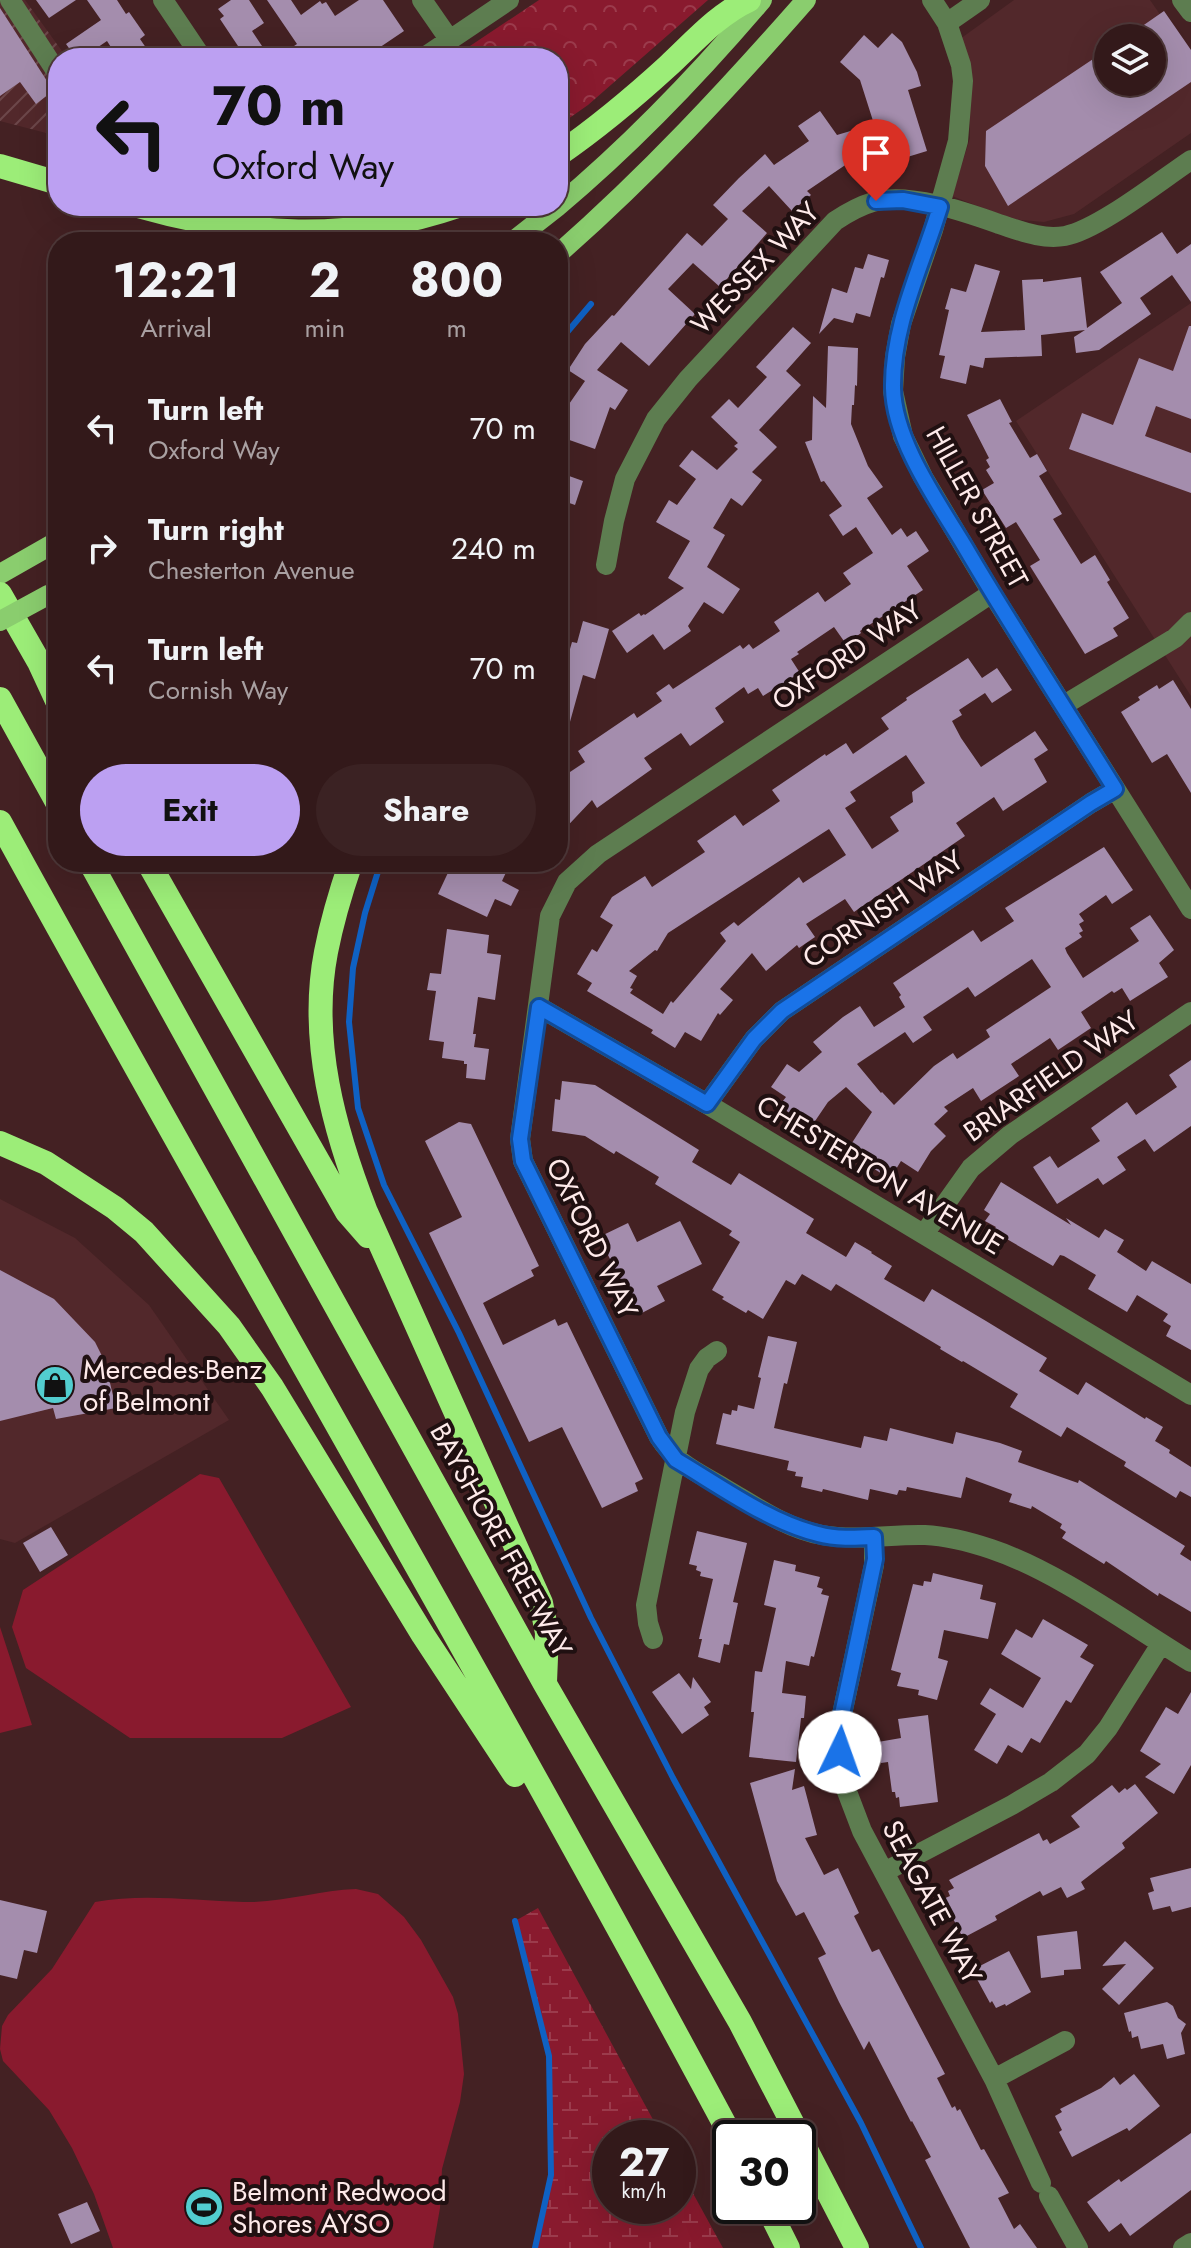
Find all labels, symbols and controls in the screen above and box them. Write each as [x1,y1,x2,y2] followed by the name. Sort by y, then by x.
[1094,24,1166,96] map controls
[1094,24,1166,96] button: layers
[212,65,346,146] text: 70 m
[80,80,184,184] icon: left
[842,119,910,201] pin
[854,131,898,175] icon: arrive
[212,140,394,192] text: Oxford Way
[681,192,829,343] street label: WESSEX WAY
[113,246,240,315] text: 12:21
[309,246,341,315] text: 2
[410,246,503,315] text: 800
[140,309,212,347] text: Arrival
[304,309,345,347] text: min
[446,309,467,347] text: m
[148,388,263,431] text: Turn left
[80,406,124,450] icon: left
[470,407,536,450] text: 70 m
[916,419,1038,595] street label: HILLER STREET
[148,431,280,469] text: Oxford Way
[148,508,284,551] text: Turn right
[80,526,124,570] icon: right
[451,527,536,570] text: 240 m
[148,551,355,589] text: Chesterton Avenue
[764,589,930,720] street label: OXFORD WAY
[148,628,263,671] text: Turn left
[80,646,124,690] icon: left
[470,647,536,690] text: 70 m
[148,671,288,709] text: Cornish Way
[80,764,300,856] button: Exit
[316,764,536,856] button: Share
[794,840,972,978] street label: CORNISH WAY
[955,1000,1147,1152] street label: BRIARFIELD WAY
[749,1085,1011,1265] street label: CHESTERTON AVENUE
[536,1151,649,1325] street label: OXFORD WAY
[83,1349,262,1422] place label: Mercedes-Benz of Belmont
[34,1364,76,1406] shop icon: Mercedes-Benz of Belmont
[420,1415,583,1665] street label: BAYSHORE FREEWAY
[798,1710,882,1794] position arrow
[872,1813,992,1991] street label: SEAGATE WAY
[712,2120,816,2224] speed limit sign: 30
[619,2133,669,2191] text: 27
[232,2171,447,2244] place label: Belmont Redwood Shores AYSO
[621,2177,667,2206] text: km/h
[183,2186,225,2228] sports icon: Belmont Redwood Shores AYSO

